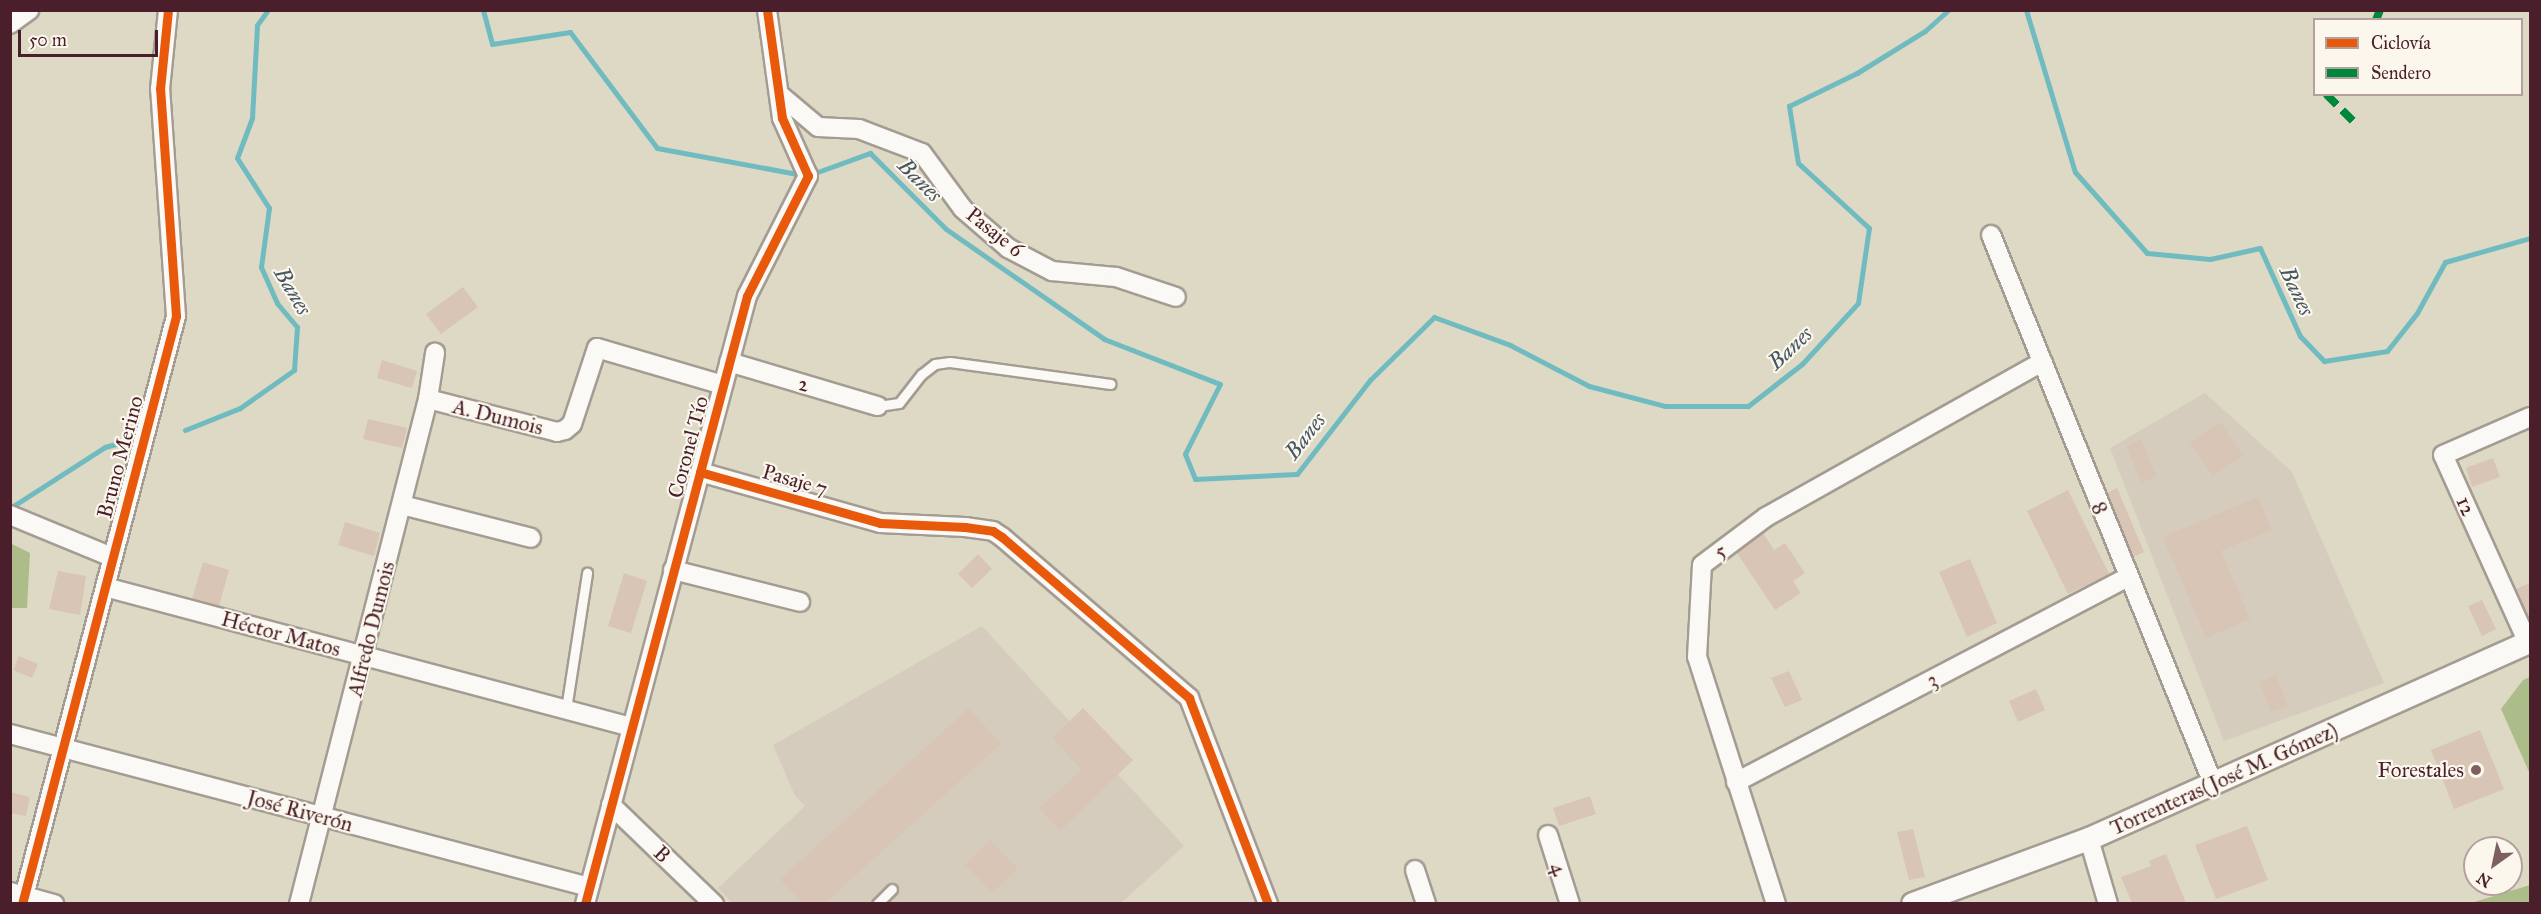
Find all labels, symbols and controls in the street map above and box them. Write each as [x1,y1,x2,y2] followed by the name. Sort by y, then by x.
[21,18,160,56] scale bar
[2313,18,2523,96] legend
[29,29,67,51] text: 50 m
[2371,32,2431,54] text: Ciclovía
[2371,62,2431,84] text: Sendero
[893,153,947,207] water label: Banes
[961,202,1029,262] street label: Pasaje 6
[269,262,317,320] water label: Banes
[2274,262,2320,320] water label: Banes
[1762,321,1818,375] water label: Banes
[796,370,812,398] street label: 2
[92,393,148,521] street label: Bruno Merino
[662,393,714,501] street label: Coronel Tío
[450,394,546,440] street label: A. Dumois
[1279,408,1331,464] water label: Banes
[760,459,830,501] street label: Pasaje 7
[2451,492,2481,520] street label: 12
[2086,498,2114,518] street label: 8
[1709,538,1731,564] street label: 5
[342,559,400,699] street label: Alfredo Dumois
[219,606,343,662] street label: Héctor Matos
[1922,667,1942,693] street label: 3
[2106,717,2342,841] street label: Torrenteras(José M. Gómez)
[2378,757,2464,783] place label: Forestales
[2469,763,2483,777] marker: Forestales
[244,785,356,837] street label: José Riverón
[2463,836,2523,896] north arrow
[648,840,676,868] street label: B
[1545,860,1573,878] street label: 4
[2473,868,2495,892] text: N

